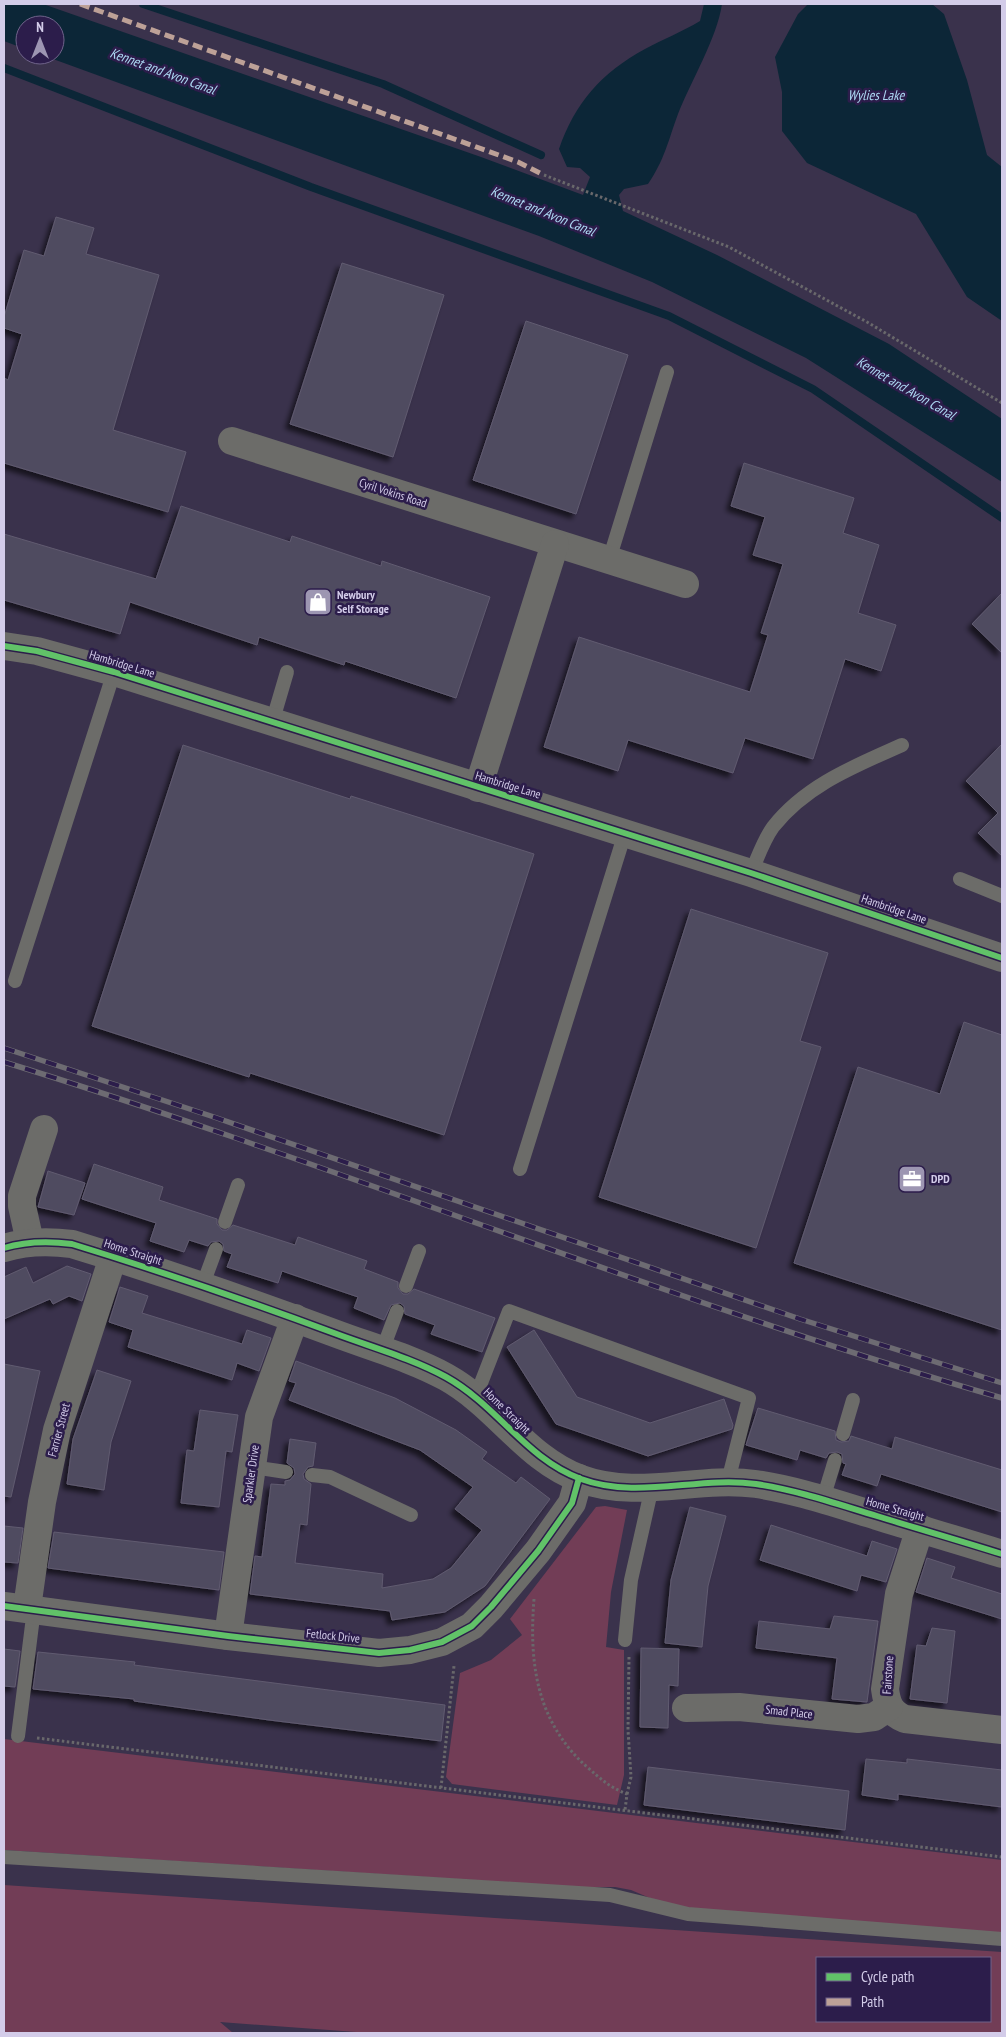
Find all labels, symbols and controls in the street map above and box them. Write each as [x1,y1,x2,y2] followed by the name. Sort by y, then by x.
[15,15,65,65] north arrow
[36,18,44,36] text: N
[108,44,220,99] water label: Kennet and Avon Canal
[848,86,906,104] water label: Wylies Lake
[488,182,599,241] water label: Kennet and Avon Canal
[853,352,960,424] water label: Kennet and Avon Canal
[357,475,429,511] street label: Cyril Vokins Road
[303,587,333,617] shop icon: Newbury Self Storage
[337,587,389,616] place label: Newbury Self Storage
[87,646,157,681] street label: Hambridge Lane
[473,767,543,802] street label: Hambridge Lane
[860,890,929,927] street label: Hambridge Lane
[897,1164,927,1194] office icon: DPD
[931,1171,950,1186] place label: DPD
[102,1235,165,1268] street label: Home Straight
[481,1384,535,1437] street label: Home Straight
[44,1401,73,1458] street label: Farrier Street
[239,1444,262,1504] street label: Sparkler Drive
[864,1493,927,1524] street label: Home Straight
[305,1625,361,1646] street label: Fetlock Drive
[879,1655,896,1695] street label: Fairstone
[765,1702,814,1721] street label: Smad Place
[816,1957,991,2022] legend
[861,1967,914,1986] text: Cycle path
[861,1992,884,2011] text: Path

